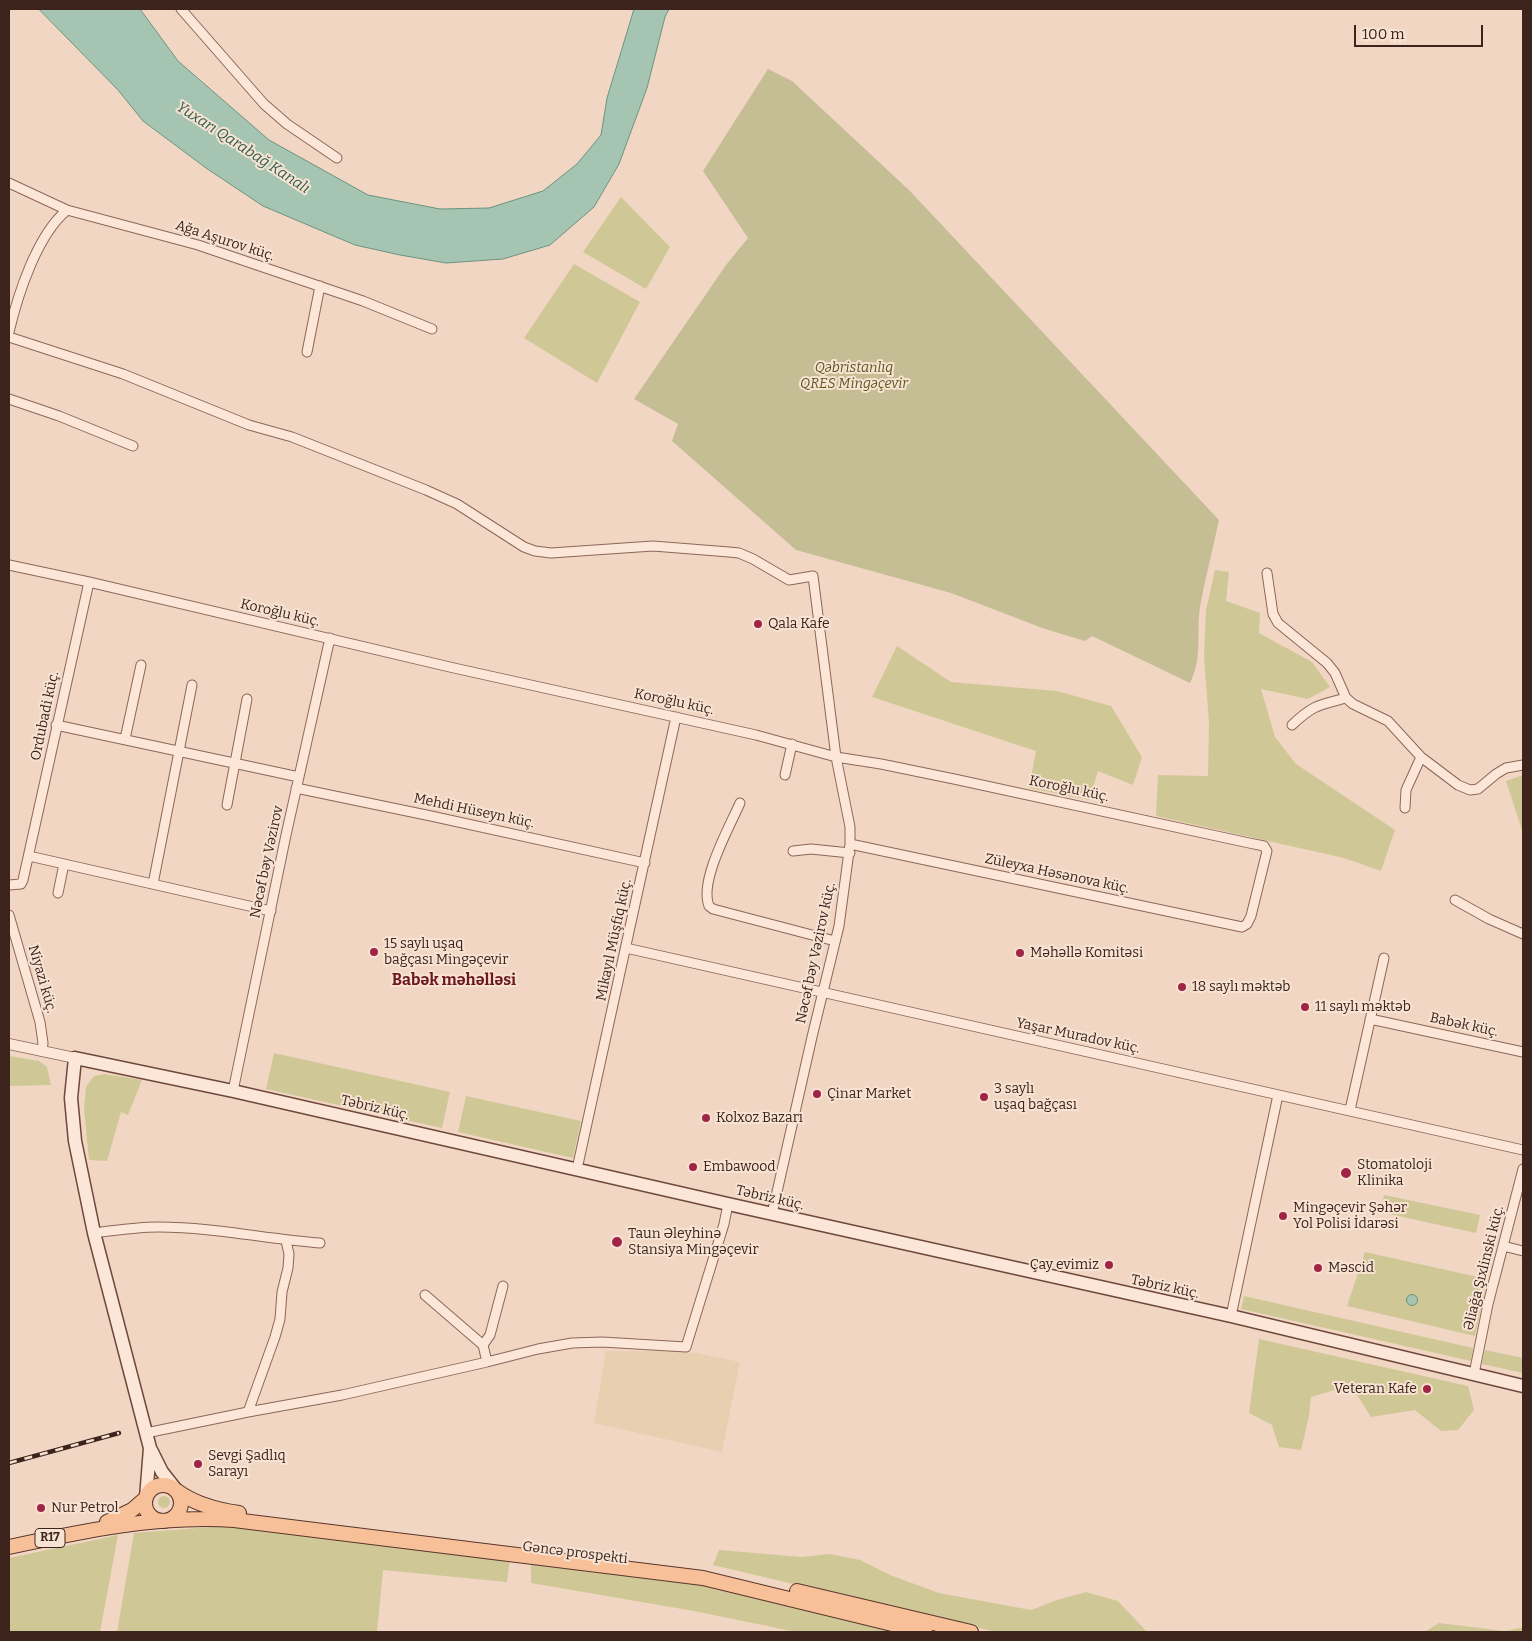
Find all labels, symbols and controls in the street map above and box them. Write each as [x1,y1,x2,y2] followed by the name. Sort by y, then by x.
[1357,15,1486,47] scale bar
[1362,25,1405,43] text: 100 m
[173,98,313,198] water label: Yuxarı Qarabağ Kanalı
[173,217,277,265] street label: Ağa Aşurov küç.
[800,360,908,392] park label: Qəbristanlıq QRES Mingəçevir
[239,596,321,630] street label: Koroğlu küç.
[768,616,830,632] place label: Qala Kafe
[752,618,764,630] marker: Qala Kafe
[27,670,63,762] street label: Ordubadi küç.
[633,685,715,719] street label: Koroğlu küç.
[1028,772,1110,806] street label: Koroğlu küç.
[412,790,536,832] street label: Mehdi Hüseyn küç.
[247,804,287,920] street label: Nəcəf bəy Vəzirov
[983,850,1131,898] street label: Züleyxa Həsənova küç.
[593,877,635,1003] street label: Mikayıl Müşfiq küç.
[793,881,839,1025] street label: Nəcəf bəy Vəzirov küç.
[384,936,508,969] place label: 15 saylı uşaq bağçası Mingəçevir
[24,943,60,1015] street label: Niyazi küç.
[1030,945,1143,961] place label: Məhəllə Komitəsi
[368,946,380,958] marker: 15 saylı uşaq bağçası Mingəçevir
[1014,947,1026,959] marker: Məhəllə Komitəsi
[392,971,516,991] district label: Babək məhəlləsi
[1192,979,1290,995] place label: 18 saylı məktəb
[1176,981,1188,993] marker: 18 saylı məktəb
[1315,999,1411,1015] place label: 11 saylı məktəb
[1299,1001,1311,1013] marker: 11 saylı məktəb
[1428,1010,1500,1040] street label: Babək küç.
[1015,1015,1141,1057] street label: Yaşar Muradov küç.
[994,1081,1077,1114] place label: 3 saylı uşaq bağçası
[827,1086,911,1102] place label: Çinar Market
[811,1088,823,1100] marker: Çinar Market
[978,1091,990,1103] marker: 3 saylı uşaq bağçası
[339,1092,411,1124] street label: Təbriz küç.
[716,1110,803,1126] place label: Kolxoz Bazarı
[700,1112,712,1124] marker: Kolxoz Bazarı
[1357,1157,1432,1190] place label: Stomatoloji Klinika
[703,1159,776,1175] place label: Embawood
[687,1161,699,1173] marker: Embawood
[1339,1166,1353,1180] marker: Stomatoloji Klinika
[734,1182,806,1214] street label: Təbriz küç.
[1293,1200,1407,1232] place label: Mingəçevir Şəhər Yol Polisi İdarəsi
[1460,1204,1508,1332] street label: Əliağa Şıxlinski küç.
[1277,1210,1289,1222] marker: Mingəçevir Şəhər Yol Polisi İdarəsi
[628,1226,759,1258] place label: Taun Əleyhinə Stansiya Mingəçevir
[610,1235,624,1249] marker: Taun Əleyhinə Stansiya Mingəçevir
[1030,1257,1099,1273] place label: Çay evimiz
[1103,1259,1115,1271] marker: Çay evimiz
[1328,1260,1374,1276] place label: Məscid
[1312,1262,1324,1274] marker: Məscid
[1129,1272,1201,1302] street label: Təbriz küç.
[1334,1381,1417,1397] place label: Veteran Kafe
[1421,1383,1433,1395] marker: Veteran Kafe
[208,1448,286,1480] place label: Sevgi Şadlıq Sarayı
[192,1458,204,1470] marker: Sevgi Şadlıq Sarayı
[51,1500,119,1516] place label: Nur Petrol
[35,1502,47,1514] marker: Nur Petrol
[35,1529,65,1548] road number: R17
[521,1538,629,1568] street label: Gəncə prospekti

